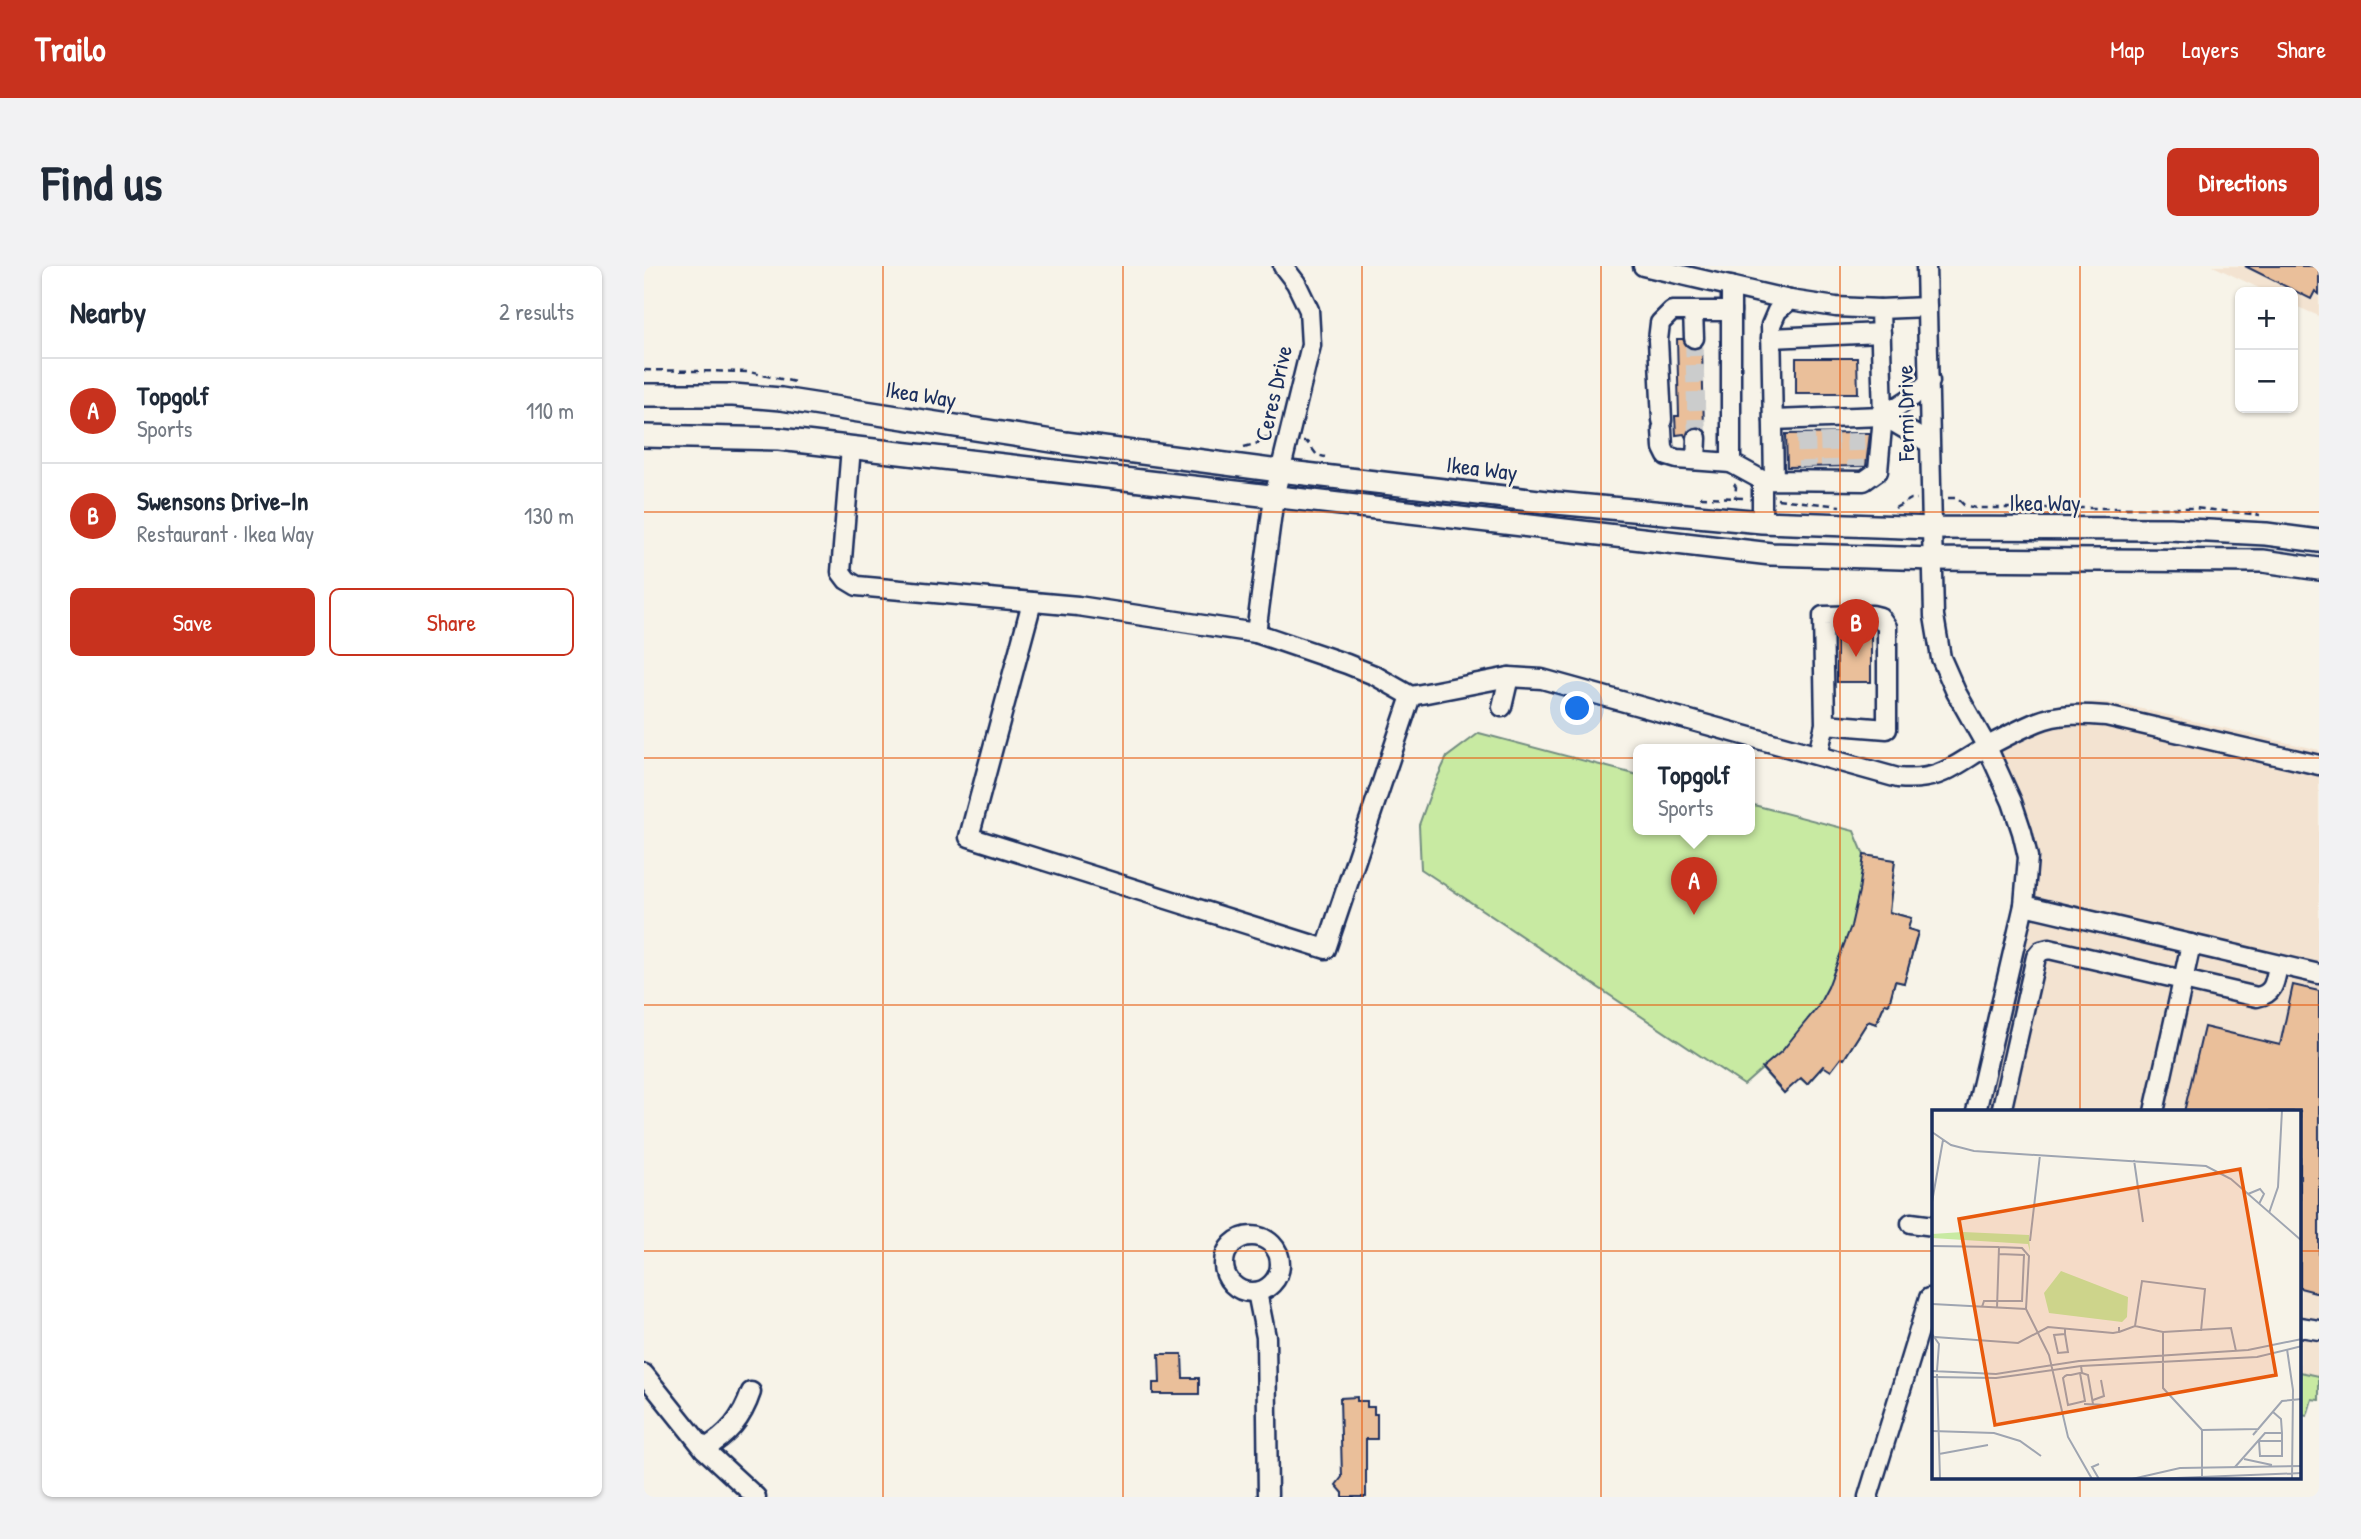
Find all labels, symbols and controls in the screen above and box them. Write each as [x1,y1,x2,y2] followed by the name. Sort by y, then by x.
[35,27,106,71] text: Trailo
[2110,33,2144,65] text: Map
[2182,33,2239,65] text: Layers
[2277,33,2326,65] text: Share
[2167,148,2319,216] button: Directions
[42,149,162,215] text: Find us
[2235,287,2298,413] map controls
[2235,287,2298,350] button: +
[70,292,146,332] text: Nearby
[499,296,574,327] text: 2 results
[1247,342,1299,444] street label: Ceres Drive
[2235,350,2298,413] button: −
[1889,365,1921,462] street label: Fermi Drive
[883,373,959,415] street label: Ikea Way
[137,378,209,413] text: Topgolf
[87,395,99,426] text: A
[526,395,574,426] text: 110 m
[137,413,192,444] text: Sports
[1445,448,1520,488] street label: Ikea Way
[137,483,309,518] text: Swensons Drive-In
[2009,487,2081,518] street label: Ikea Way
[87,500,99,531] text: B
[524,500,574,531] text: 130 m
[137,518,314,549] text: Restaurant · Ikea Way
[70,588,315,656] button: Save
[329,588,574,656] button: Share
[1833,599,1879,657] pin: B
[1560,691,1594,725] your location
[1633,744,1755,835] popup
[1658,757,1730,792] text: Topgolf
[1658,792,1713,823] text: Sports
[1671,857,1717,915] pin: A
[1932,1110,2302,1480] inset map

